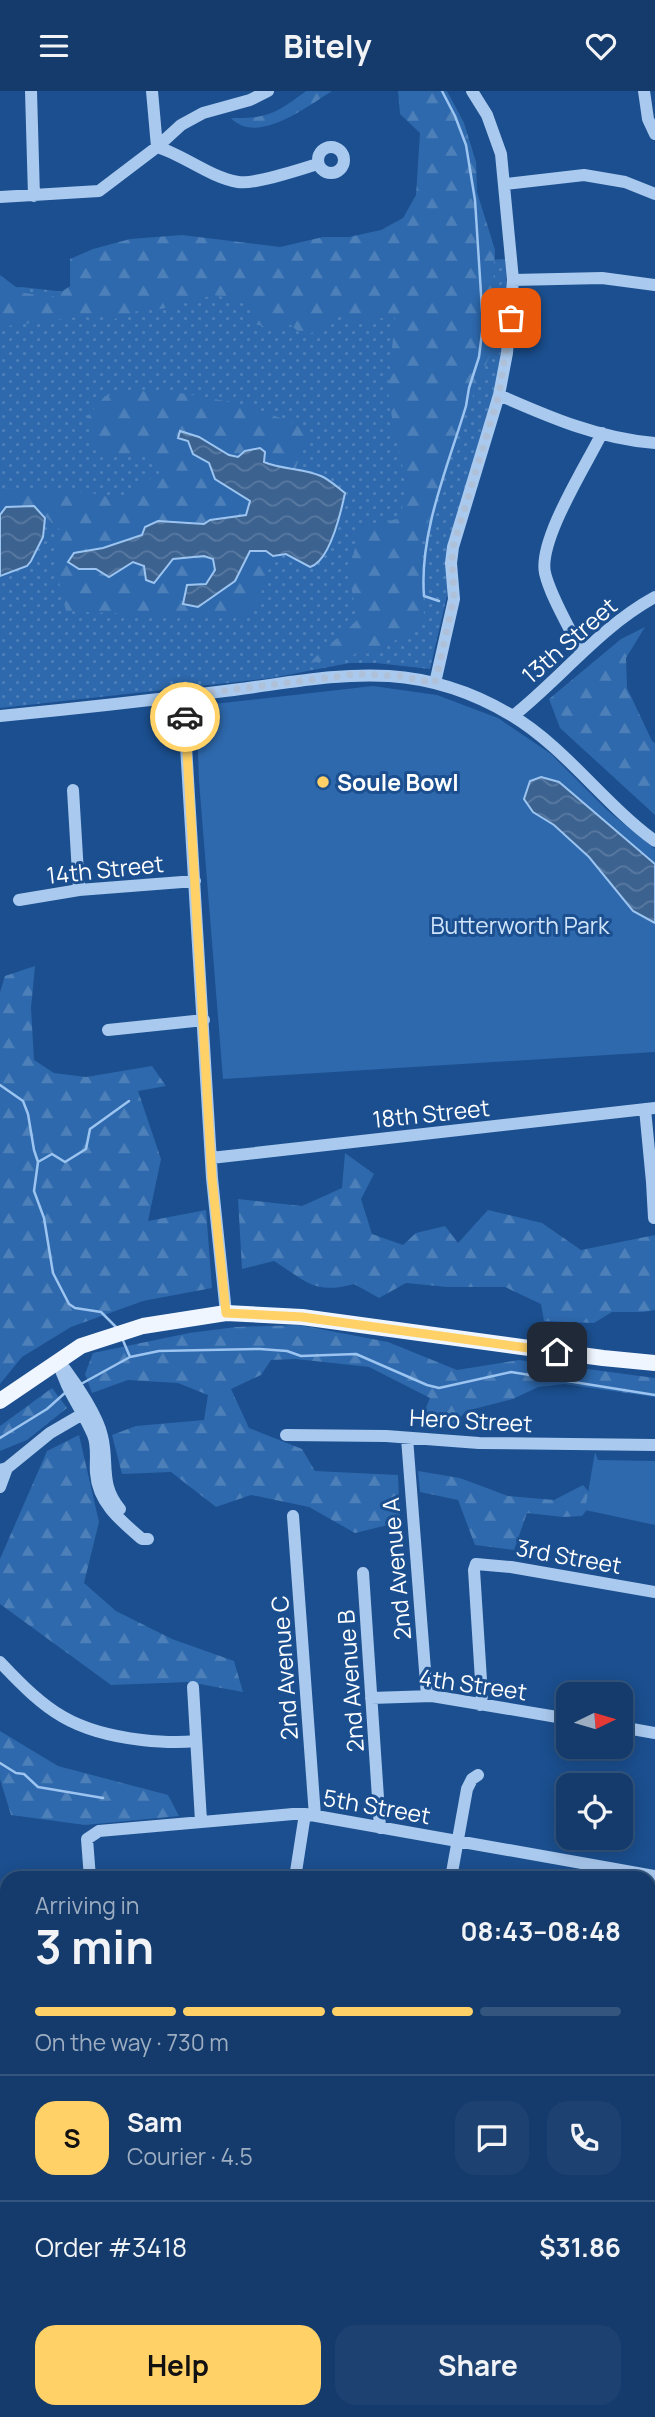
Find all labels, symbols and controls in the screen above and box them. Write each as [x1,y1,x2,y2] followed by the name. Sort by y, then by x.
[283,24,372,68] text: Bitely
[35,27,73,65] icon: menu
[582,27,620,65] icon: heart
[481,288,541,348] pin
[492,299,530,337] icon: bag
[514,590,624,690] street label: 13th Street
[150,682,220,752] courier
[166,698,204,736] icon: car
[337,766,459,798] place label: Soule Bowl
[315,774,331,790] marker: Soule Bowl
[45,847,165,891] street label: 14th Street
[431,909,610,941] park label: Butterworth Park
[371,1091,491,1135] street label: 18th Street
[527,1322,587,1382] pin
[538,1333,576,1371] icon: home
[409,1401,533,1439] street label: Hero Street
[374,1496,418,1642] street label: 2nd Avenue A
[514,1531,624,1581] street label: 3rd Street
[263,1595,305,1741] street label: 2nd Avenue C
[329,1609,371,1753] street label: 2nd Avenue B
[417,1661,529,1707] street label: 4th Street
[556,1682,634,1759] north arrow
[556,1682,633,1850] map controls
[556,1773,633,1850] button: locate
[321,1781,433,1831] street label: 5th Street
[35,1889,140,1921] text: Arriving in
[460,1913,621,1949] text: 08:43–08:48
[35,1915,154,1978] text: 3 min
[35,2026,229,2058] text: On the way · 730 m
[455,2101,529,2175] button: chat
[547,2101,621,2175] button: phone
[127,2104,182,2140] text: Sam
[63,2120,81,2156] text: S
[127,2140,253,2172] text: Courier · 4.5
[35,2229,187,2265] text: Order #3418
[539,2229,621,2265] text: $31.86
[35,2325,321,2405] button: Help
[335,2325,621,2405] button: Share

